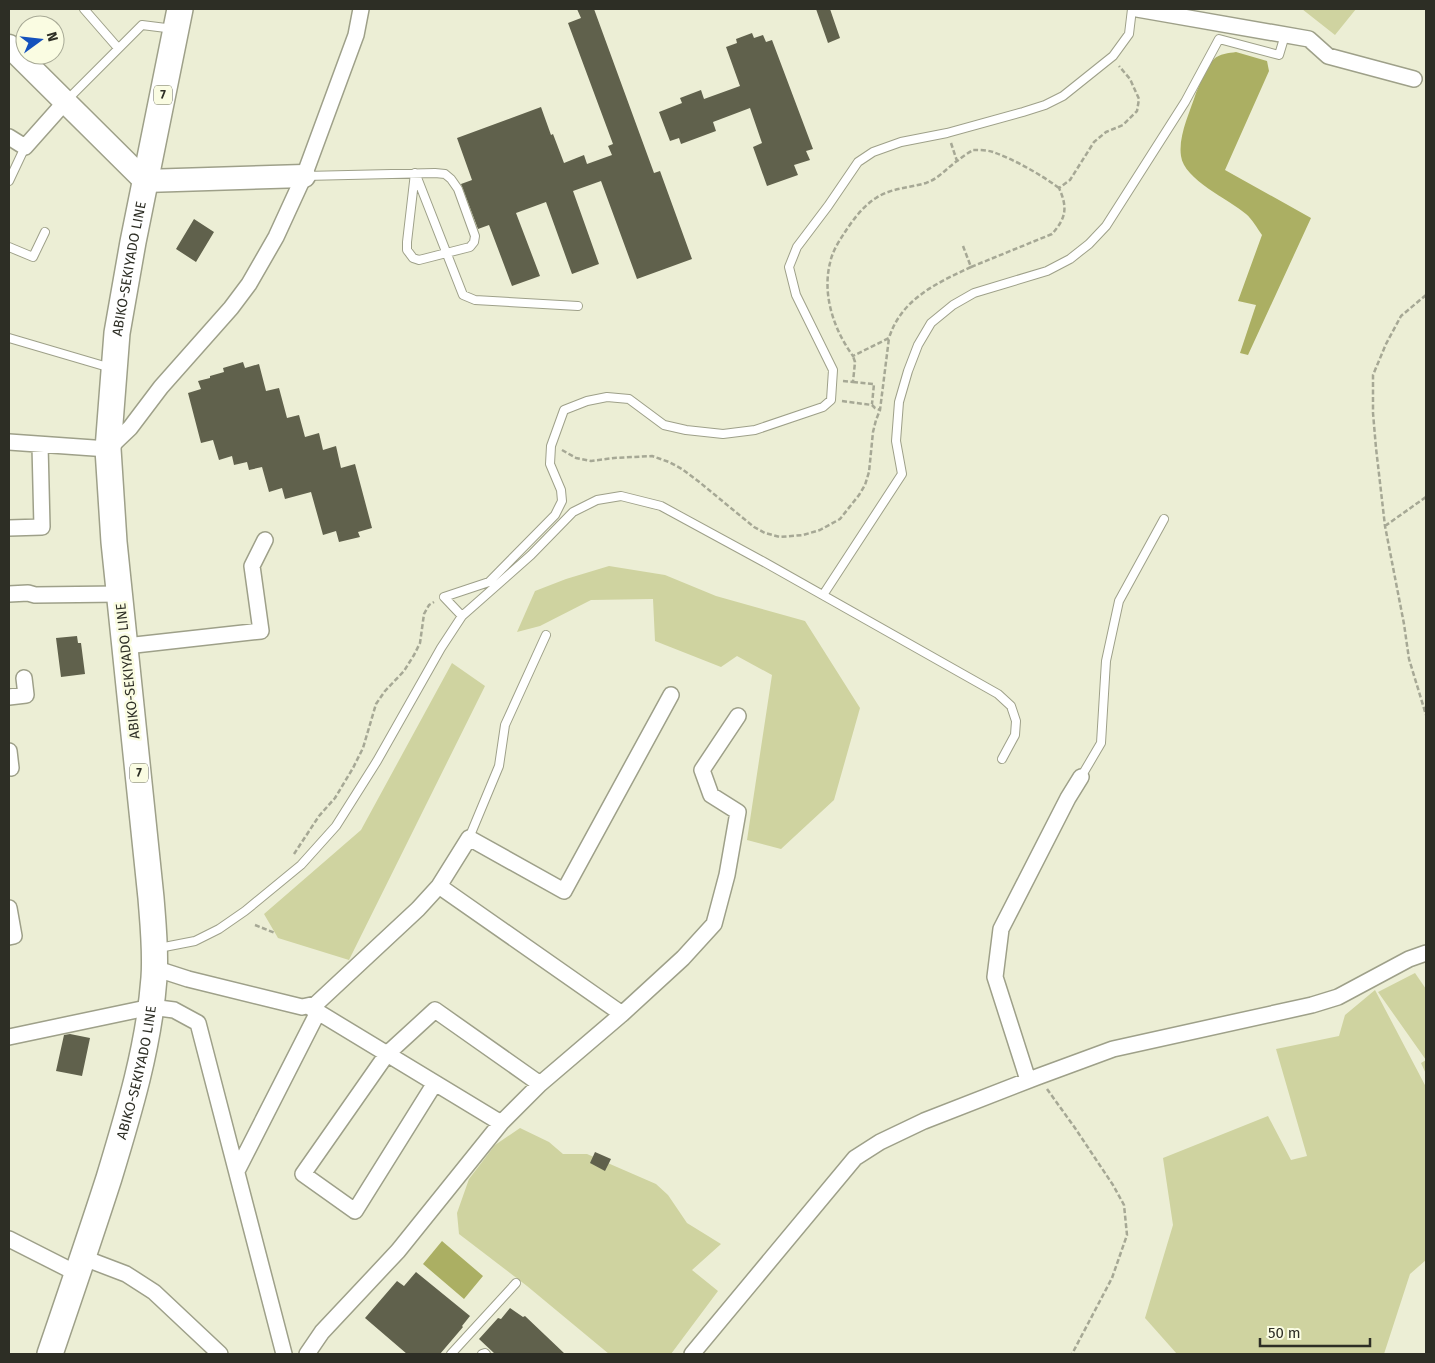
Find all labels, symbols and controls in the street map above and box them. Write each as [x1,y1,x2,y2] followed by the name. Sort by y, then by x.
[15,15,65,65] north arrow
[43,30,61,43] text: N
[154,86,172,104] road number: 7
[108,200,150,337] street label: ABIKO-SEKIYADO LINE
[112,602,144,740] street label: ABIKO-SEKIYADO LINE
[130,764,148,782] road number: 7
[113,1004,160,1141] street label: ABIKO-SEKIYADO LINE
[1260,1316,1370,1348] scale bar
[1268,1324,1301,1342] text: 50 m

